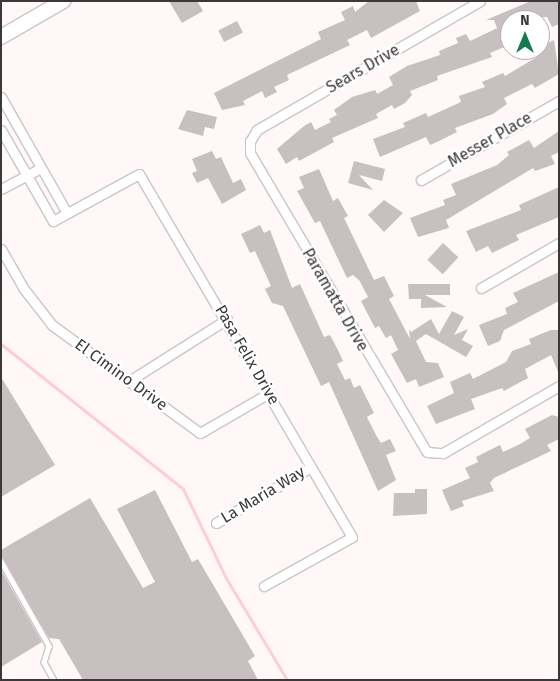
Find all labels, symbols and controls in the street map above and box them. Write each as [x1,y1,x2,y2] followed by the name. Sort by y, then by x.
[500,10,550,60] north arrow
[520,12,530,29] text: N
[323,40,403,98] street label: Sears Drive
[445,108,535,172] street label: Messer Place
[298,245,372,355] street label: Paramatta Drive
[211,302,283,408] street label: Pasa Felix Drive
[71,335,171,415] street label: El Cimino Drive
[218,462,308,528] street label: La Maria Way

